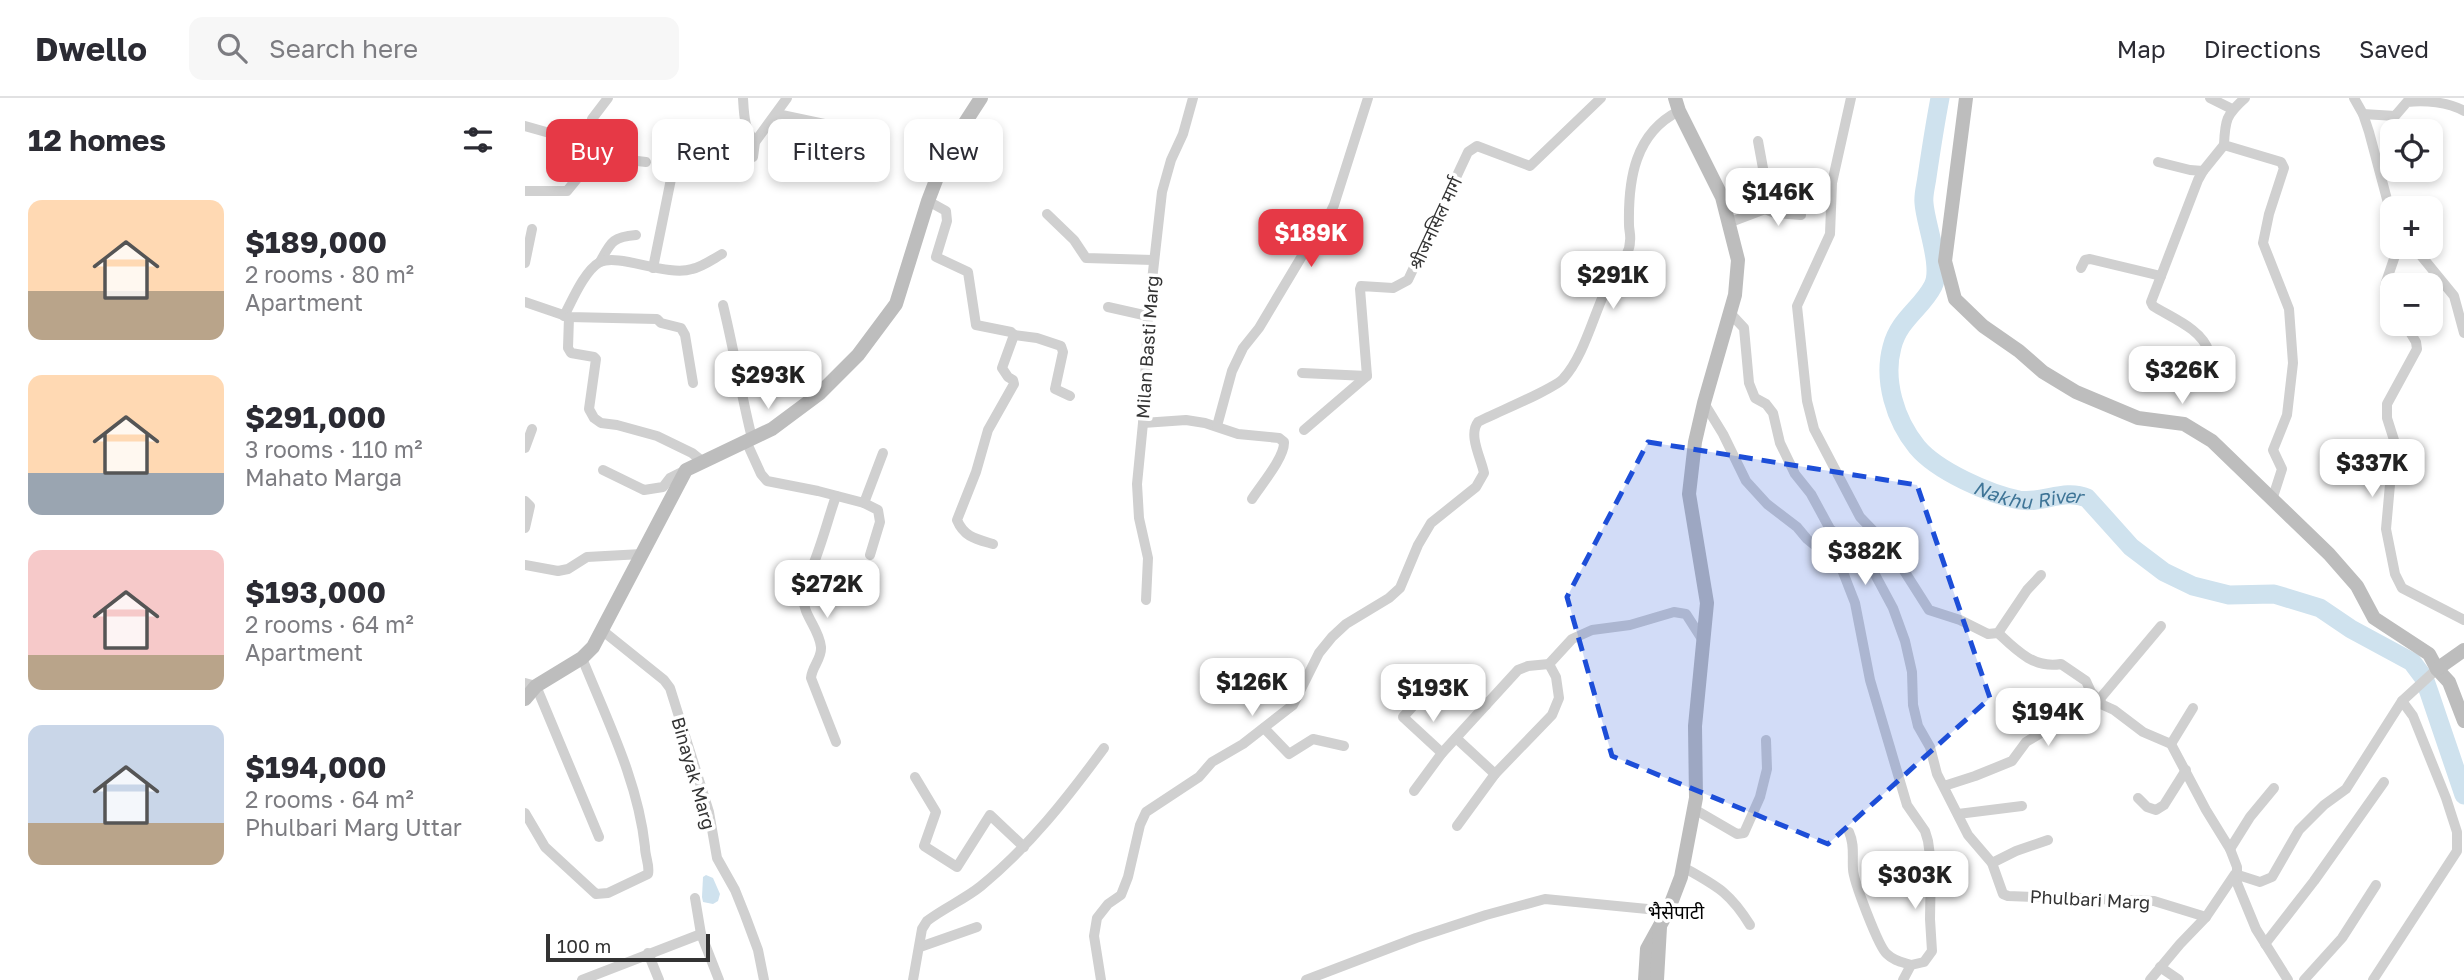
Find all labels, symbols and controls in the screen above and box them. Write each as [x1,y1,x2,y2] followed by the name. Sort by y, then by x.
[189,17,679,80] search box
[35,29,147,68] text: Dwello
[213,29,251,67] icon: search
[269,33,418,64] text: Search here
[2117,34,2166,63] text: Map
[2204,34,2321,63] text: Directions
[2359,34,2429,63] text: Saved
[546,119,638,182] chip: Buy
[652,119,754,182] chip: Rent
[768,119,890,182] chip: Filters
[904,119,1003,182] chip: New
[2380,119,2443,336] map controls
[2380,119,2443,182] button: locate
[459,121,497,159] icon: filters
[28,122,166,158] text: 12 homes
[1729,169,1827,228] pin: $146K
[1404,172,1466,273] street label: श्रीजनसिल मार्ग
[1742,177,1814,205] text: $146K
[2380,196,2443,259] button: +
[1262,209,1360,269] pin: $189K
[1274,218,1348,246] text: $189K
[245,224,387,260] text: $189,000
[84,228,168,312] icon: home
[1564,252,1662,311] pin: $291K
[245,260,414,288] text: 2 rooms · 80 m²
[1577,260,1649,288] text: $291K
[2380,273,2443,336] button: −
[1131,275,1163,419] street label: Milan Basti Marg
[245,288,363,316] text: Apartment
[2133,346,2231,406] pin: $326K
[719,352,817,411] pin: $293K
[2145,355,2219,383] text: $326K
[731,360,805,388] text: $293K
[245,399,386,435] text: $291,000
[84,403,168,487] icon: home
[245,435,422,463] text: 3 rooms · 110 m²
[2323,440,2421,499] pin: $337K
[2336,448,2408,476] text: $337K
[245,463,402,491] text: Mahato Marga
[1971,475,2087,512] water label: Nakhu River
[1816,528,1914,587] pin: $382K
[1828,536,1902,564] text: $382K
[778,560,876,620] pin: $272K
[791,569,863,597] text: $272K
[245,574,386,610] text: $193,000
[84,578,168,662] icon: home
[245,610,414,638] text: 2 rooms · 64 m²
[245,638,363,666] text: Apartment
[1203,658,1301,718] pin: $126K
[1384,664,1482,724] pin: $193K
[1216,667,1288,695] text: $126K
[1397,673,1469,701] text: $193K
[1999,688,2097,748] pin: $194K
[2012,697,2084,725] text: $194K
[667,714,721,832] street label: Binayak Marg
[245,749,386,785] text: $194,000
[84,753,168,837] icon: home
[245,785,414,813] text: 2 rooms · 64 m²
[245,813,462,841] text: Phulbari Marg Uttar
[1866,852,1964,911] pin: $303K
[1877,860,1953,888] text: $303K
[2029,885,2151,913] street label: Phulbari Marg
[1648,900,1705,923] district label: भैसेपाटी
[546,931,711,963] scale bar
[557,934,611,957] text: 100 m

